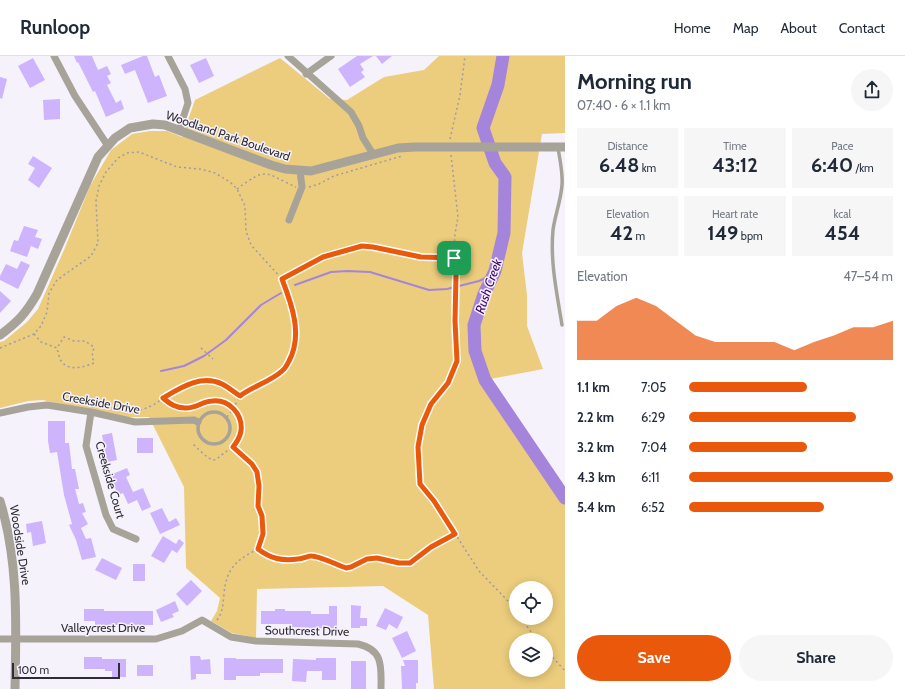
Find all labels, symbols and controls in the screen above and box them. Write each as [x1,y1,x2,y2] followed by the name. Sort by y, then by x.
[20,16,90,39] text: Runloop
[674,19,711,37] text: Home
[733,19,758,37] text: Map
[780,19,817,37] text: About
[839,19,885,37] text: Contact
[577,68,692,95] text: Morning run
[851,69,893,111] button: share
[577,97,670,113] text: 07:40 · 6 × 1.1 km
[164,107,292,164] street label: Woodland Park Boulevard
[607,139,648,153] text: Distance
[723,139,747,153] text: Time
[831,139,853,153] text: Pace
[599,153,639,177] text: 6.48
[712,153,758,177] text: 43:12
[811,153,853,177] text: 6:40
[639,161,656,175] text: km
[853,161,874,175] text: /km
[606,207,649,221] text: Elevation
[712,207,758,221] text: Heart rate
[834,207,851,221] text: kcal
[610,221,633,245] text: 42
[707,221,738,245] text: 149
[825,221,860,245] text: 454
[633,229,645,243] text: m
[738,229,763,243] text: bpm
[437,241,471,275] pin
[443,247,465,269] icon: arrive
[471,256,505,315] water label: Rush Creek
[577,268,628,284] text: Elevation
[843,268,893,284] text: 47–54 m
[577,379,610,395] text: 1.1 km
[641,379,666,395] text: 7:05
[61,388,141,417] street label: Creekside Drive
[577,409,614,425] text: 2.2 km
[641,409,665,425] text: 6:29
[577,439,614,455] text: 3.2 km
[641,439,667,455] text: 7:04
[92,440,129,520] street label: Creekside Court
[577,469,616,485] text: 4.3 km
[641,469,660,485] text: 6:11
[577,499,615,515] text: 5.4 km
[641,499,665,515] text: 6:52
[7,504,34,586] street label: Woodside Drive
[509,581,553,677] map controls
[509,581,553,625] button: locate
[61,620,145,635] street label: Valleycrest Drive
[265,622,349,639] street label: Southcrest Drive
[509,633,553,677] button: layers
[577,635,731,681] button: Save
[739,635,893,681] button: Share
[12,661,120,680] scale bar
[18,663,49,677] text: 100 m

